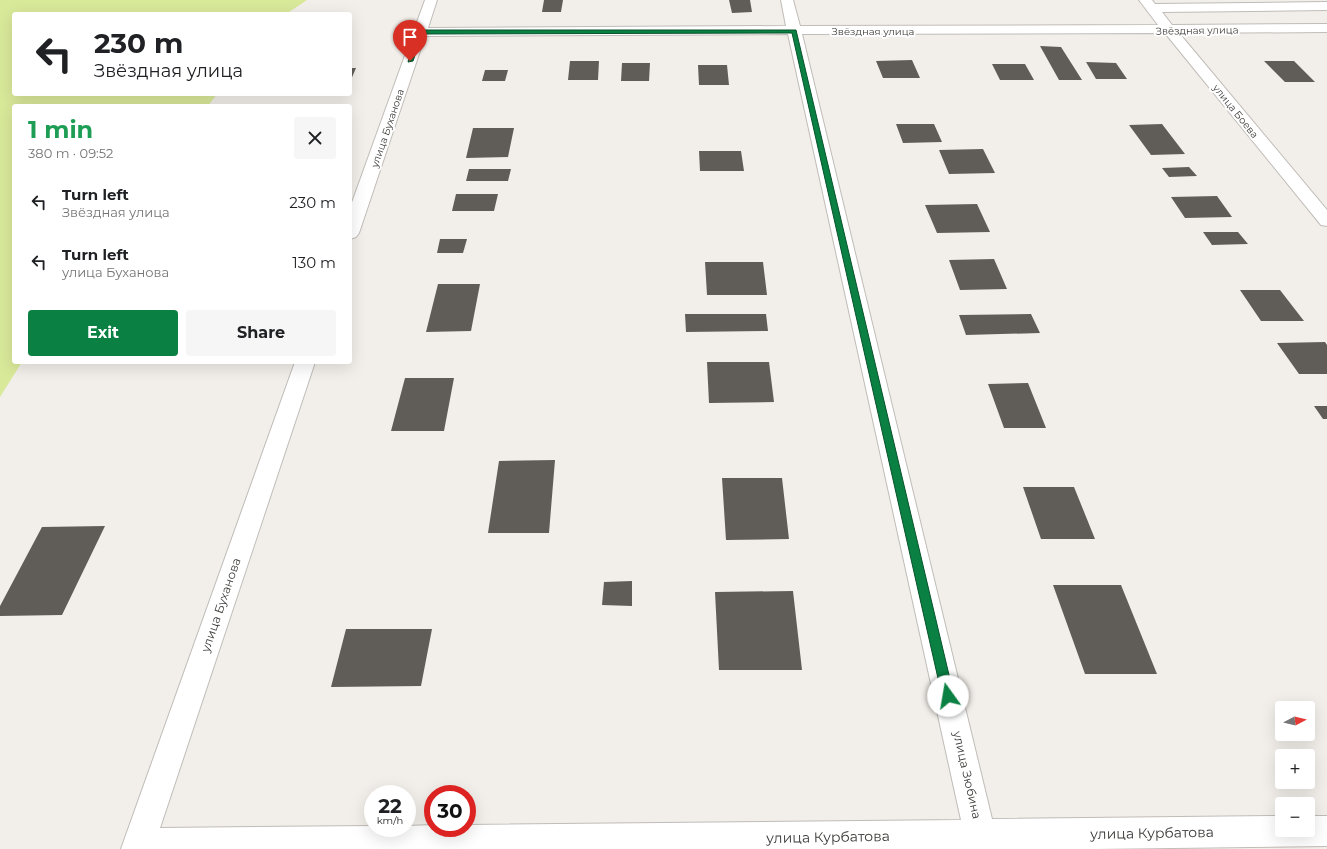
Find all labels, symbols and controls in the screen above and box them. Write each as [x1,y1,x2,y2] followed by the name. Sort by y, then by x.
[393,20,427,61] pin
[1155,23,1239,38] street label: Звёздная улица
[832,25,914,38] street label: Звёздная улица
[94,26,183,60] text: 230 m
[399,26,421,48] icon: arrive
[28,28,80,80] icon: left
[94,60,243,82] text: Звёздная улица
[1209,81,1261,141] street label: улица Боева
[368,87,407,170] street label: улица Буханова
[28,115,93,144] text: 1 min
[294,117,336,159] button: close
[28,145,113,161] text: 380 m · 09:52
[62,185,129,204] text: Turn left
[28,191,50,213] icon: left
[289,193,336,212] text: 230 m
[62,204,170,220] text: Звёздная улица
[62,245,129,264] text: Turn left
[28,251,50,273] icon: left
[292,253,336,272] text: 130 m
[62,264,169,280] text: улица Буханова
[28,310,178,356] button: Exit
[186,310,336,356] button: Share
[197,556,244,655] street label: улица Буханова
[927,675,969,717] position arrow
[1275,701,1315,741] north arrow
[1275,701,1315,837] map controls
[950,729,985,820] street label: улица Зюбина
[1275,749,1315,789] button: +
[424,785,476,837] speed limit sign: 30
[378,794,402,818] text: 22
[1275,797,1315,837] button: −
[377,814,403,827] text: km/h
[1089,823,1214,843] street label: улица Курбатова
[765,827,890,847] street label: улица Курбатова

